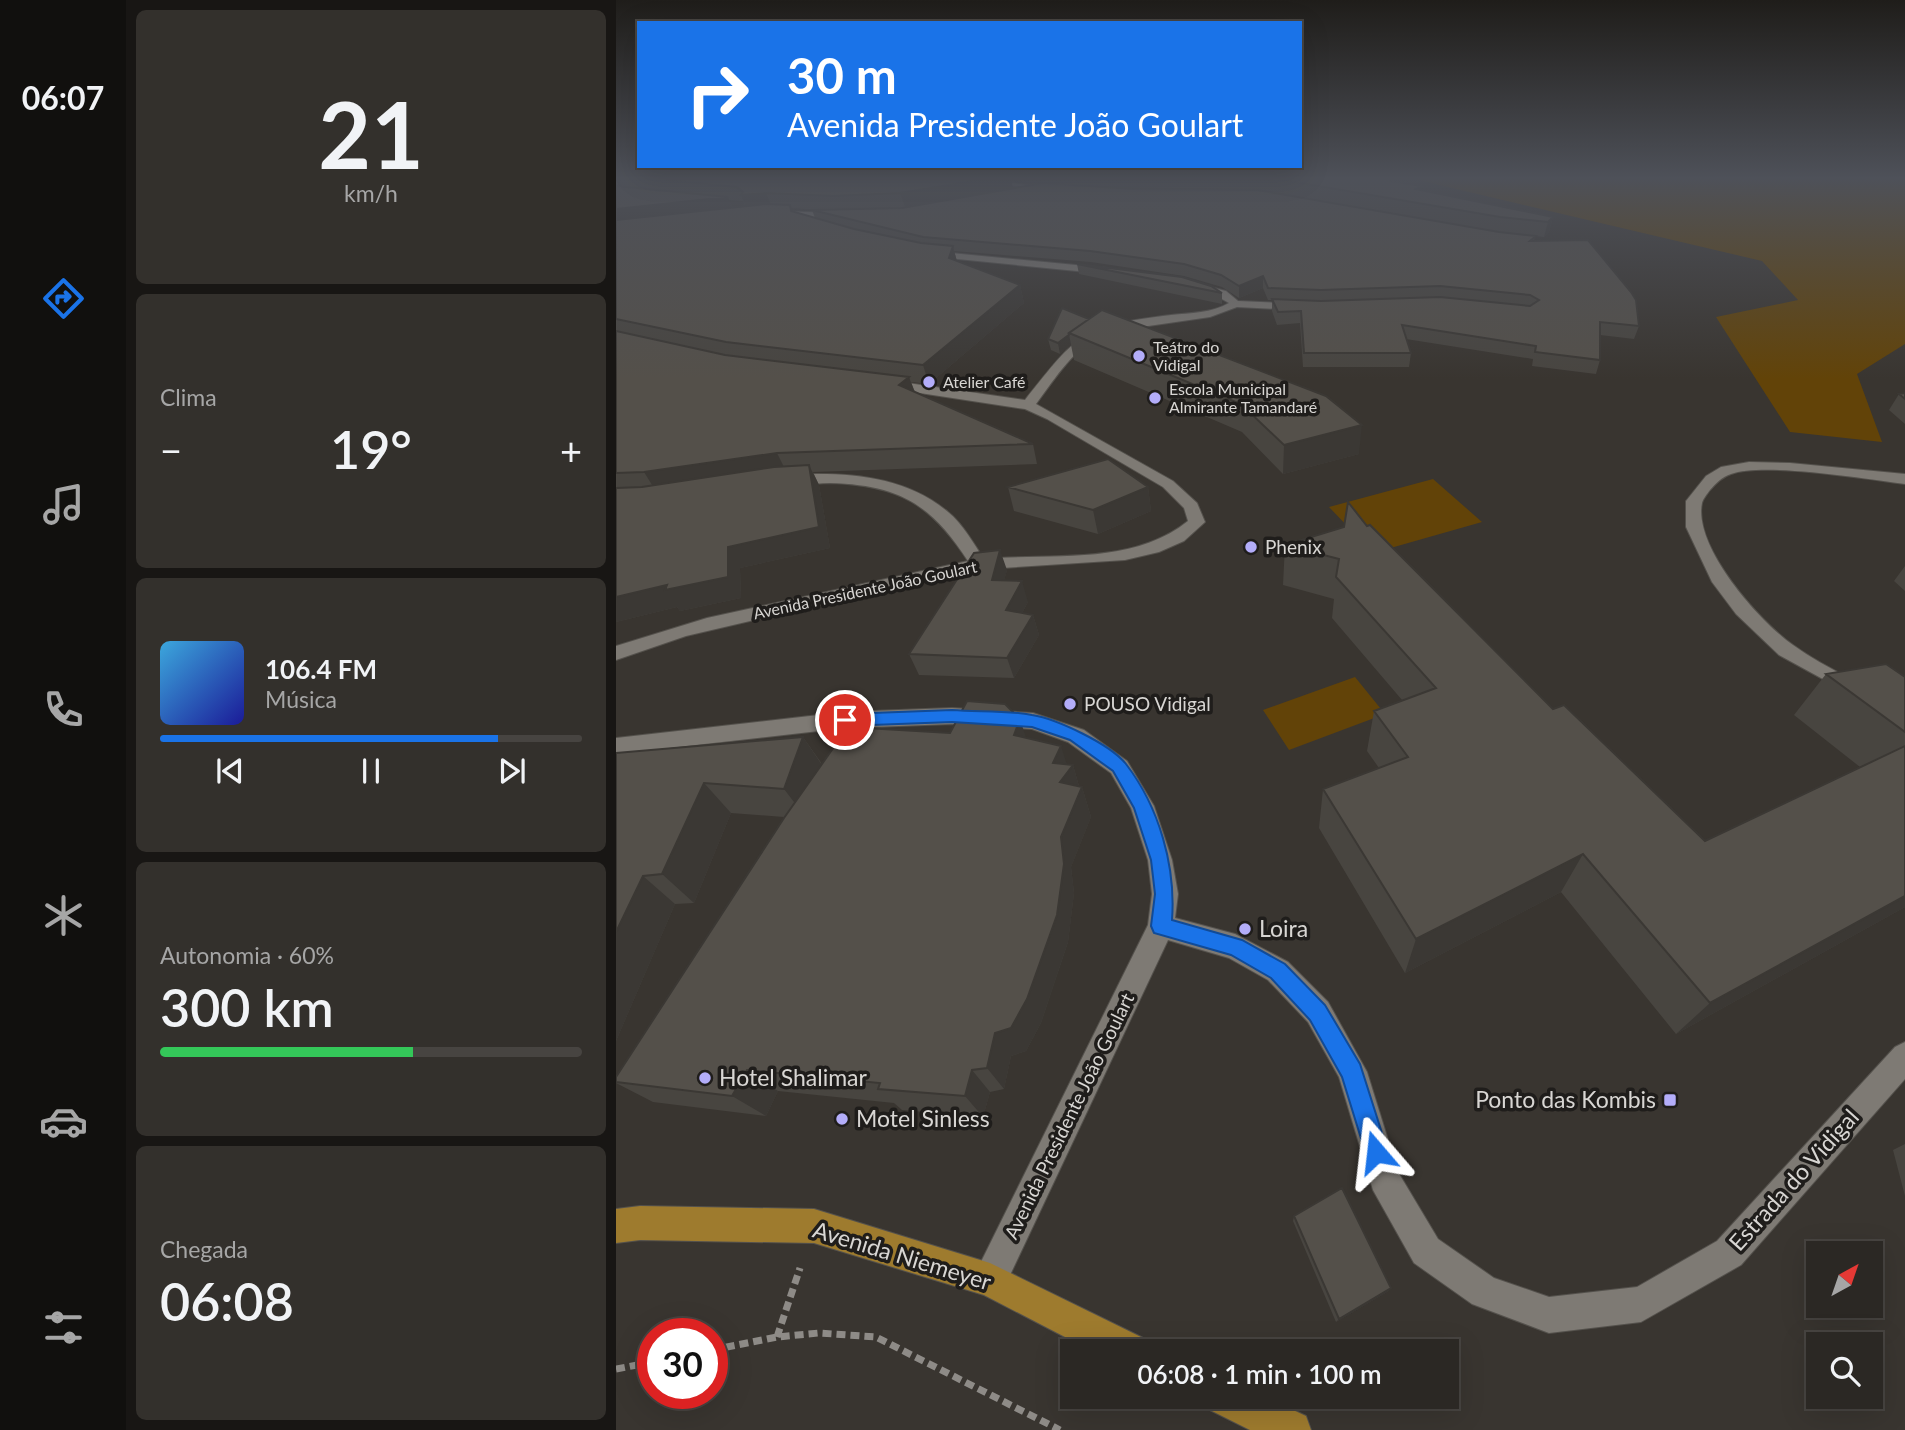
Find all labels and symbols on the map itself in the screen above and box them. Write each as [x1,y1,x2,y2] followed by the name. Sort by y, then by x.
[1153,337,1219,374] place label: Teátro do Vidigal
[1131,348,1147,364] marker: Teátro do Vidigal
[943,372,1025,391] place label: Atelier Café
[921,374,937,390] marker: Atelier Café
[1169,379,1317,416] place label: Escola Municipal Almirante Tamandaré
[1147,390,1163,406] marker: Escola Municipal Almirante Tamandaré
[1265,535,1322,558] place label: Phenix
[1243,539,1259,555] marker: Phenix
[751,556,979,623] street label: Avenida Presidente João Goulart
[815,690,875,750] pin
[1084,692,1211,715] place label: POUSO Vidigal
[1062,696,1078,712] marker: POUSO Vidigal
[1259,914,1308,942] place label: Loira
[1237,921,1253,937] marker: Loira
[999,989,1138,1243] street label: Avenida Presidente João Goulart
[719,1063,868,1091] place label: Hotel Shalimar
[697,1070,713,1086] marker: Hotel Shalimar
[1475,1085,1656,1113] place label: Ponto das Kombis
[1662,1092,1678,1108] marker: Ponto das Kombis
[1722,1103,1864,1256] street label: Estrada do Vidigal
[856,1104,990,1132] place label: Motel Sinless
[834,1111,850,1127] marker: Motel Sinless
[1339,1115,1413,1189] position arrow
[810,1215,995,1296] street label: Avenida Niemeyer
[1806,1241,1883,1318] north arrow
[637,1318,728,1409] speed limit sign: 30

